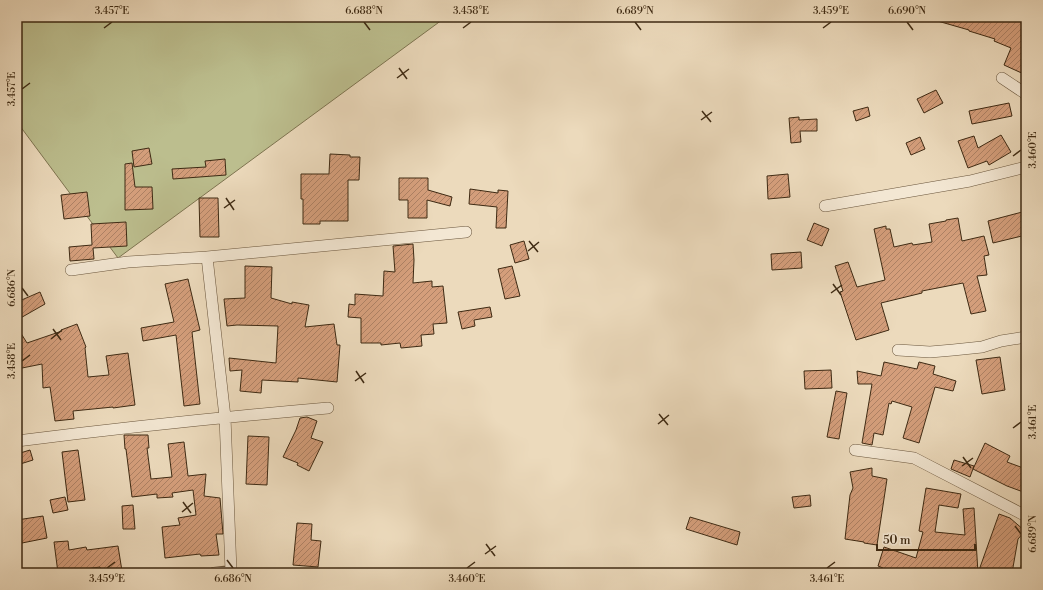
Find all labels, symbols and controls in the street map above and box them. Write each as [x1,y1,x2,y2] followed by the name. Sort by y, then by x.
[95,5,129,17] text: 3.457°E
[345,5,383,17] text: 6.688°N
[453,5,489,17] text: 3.458°E
[616,5,654,17] text: 6.689°N
[813,5,849,17] text: 3.459°E
[888,5,927,17] text: 6.690°N
[6,72,18,106] text: 3.457°E
[1027,131,1039,168] text: 3.460°E
[6,269,18,307] text: 6.686°N
[6,343,18,379] text: 3.458°E
[1027,405,1039,439] text: 3.461°E
[1027,515,1039,553] text: 6.689°N
[877,526,975,552] scale bar
[883,533,911,548] text: 50 m
[89,573,125,585] text: 3.459°E
[214,573,252,585] text: 6.686°N
[449,573,486,585] text: 3.460°E
[810,573,844,585] text: 3.461°E

